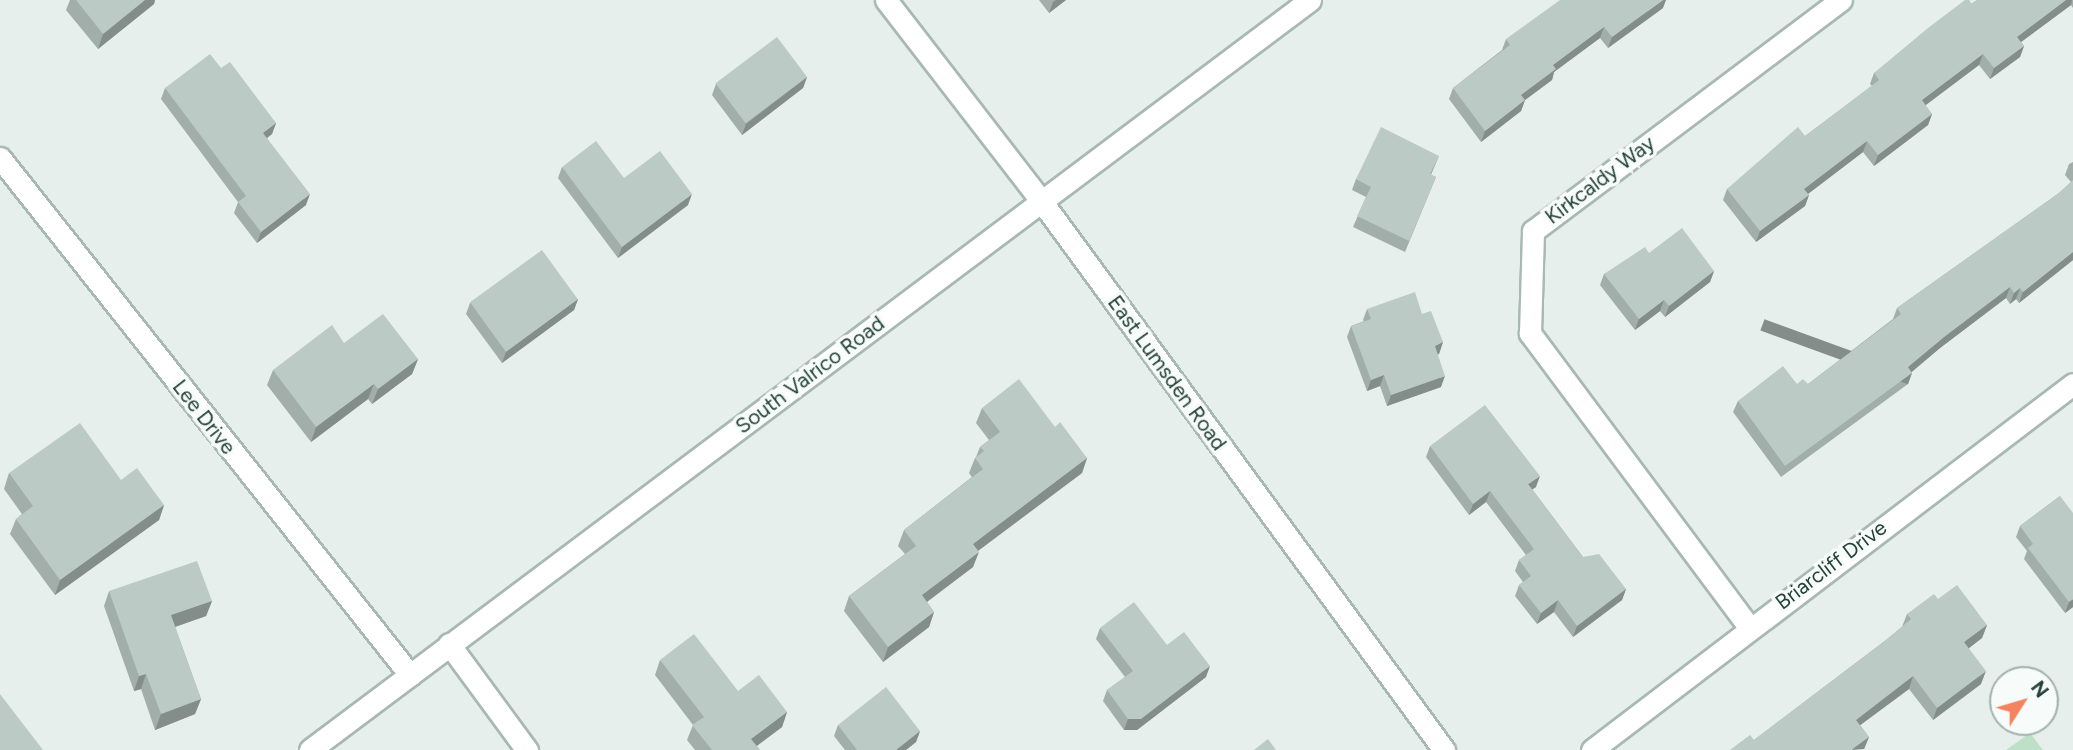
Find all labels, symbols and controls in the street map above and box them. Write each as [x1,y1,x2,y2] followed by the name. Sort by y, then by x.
[1540,131,1660,229] street label: Kirkcaldy Way
[1102,291,1232,455] street label: East Lumsden Road
[731,311,889,439] street label: South Valrico Road
[167,375,241,459] street label: Lee Drive
[1770,515,1892,615] street label: Briarcliff Drive
[1989,666,2059,736] north arrow
[2026,676,2053,702] text: N

